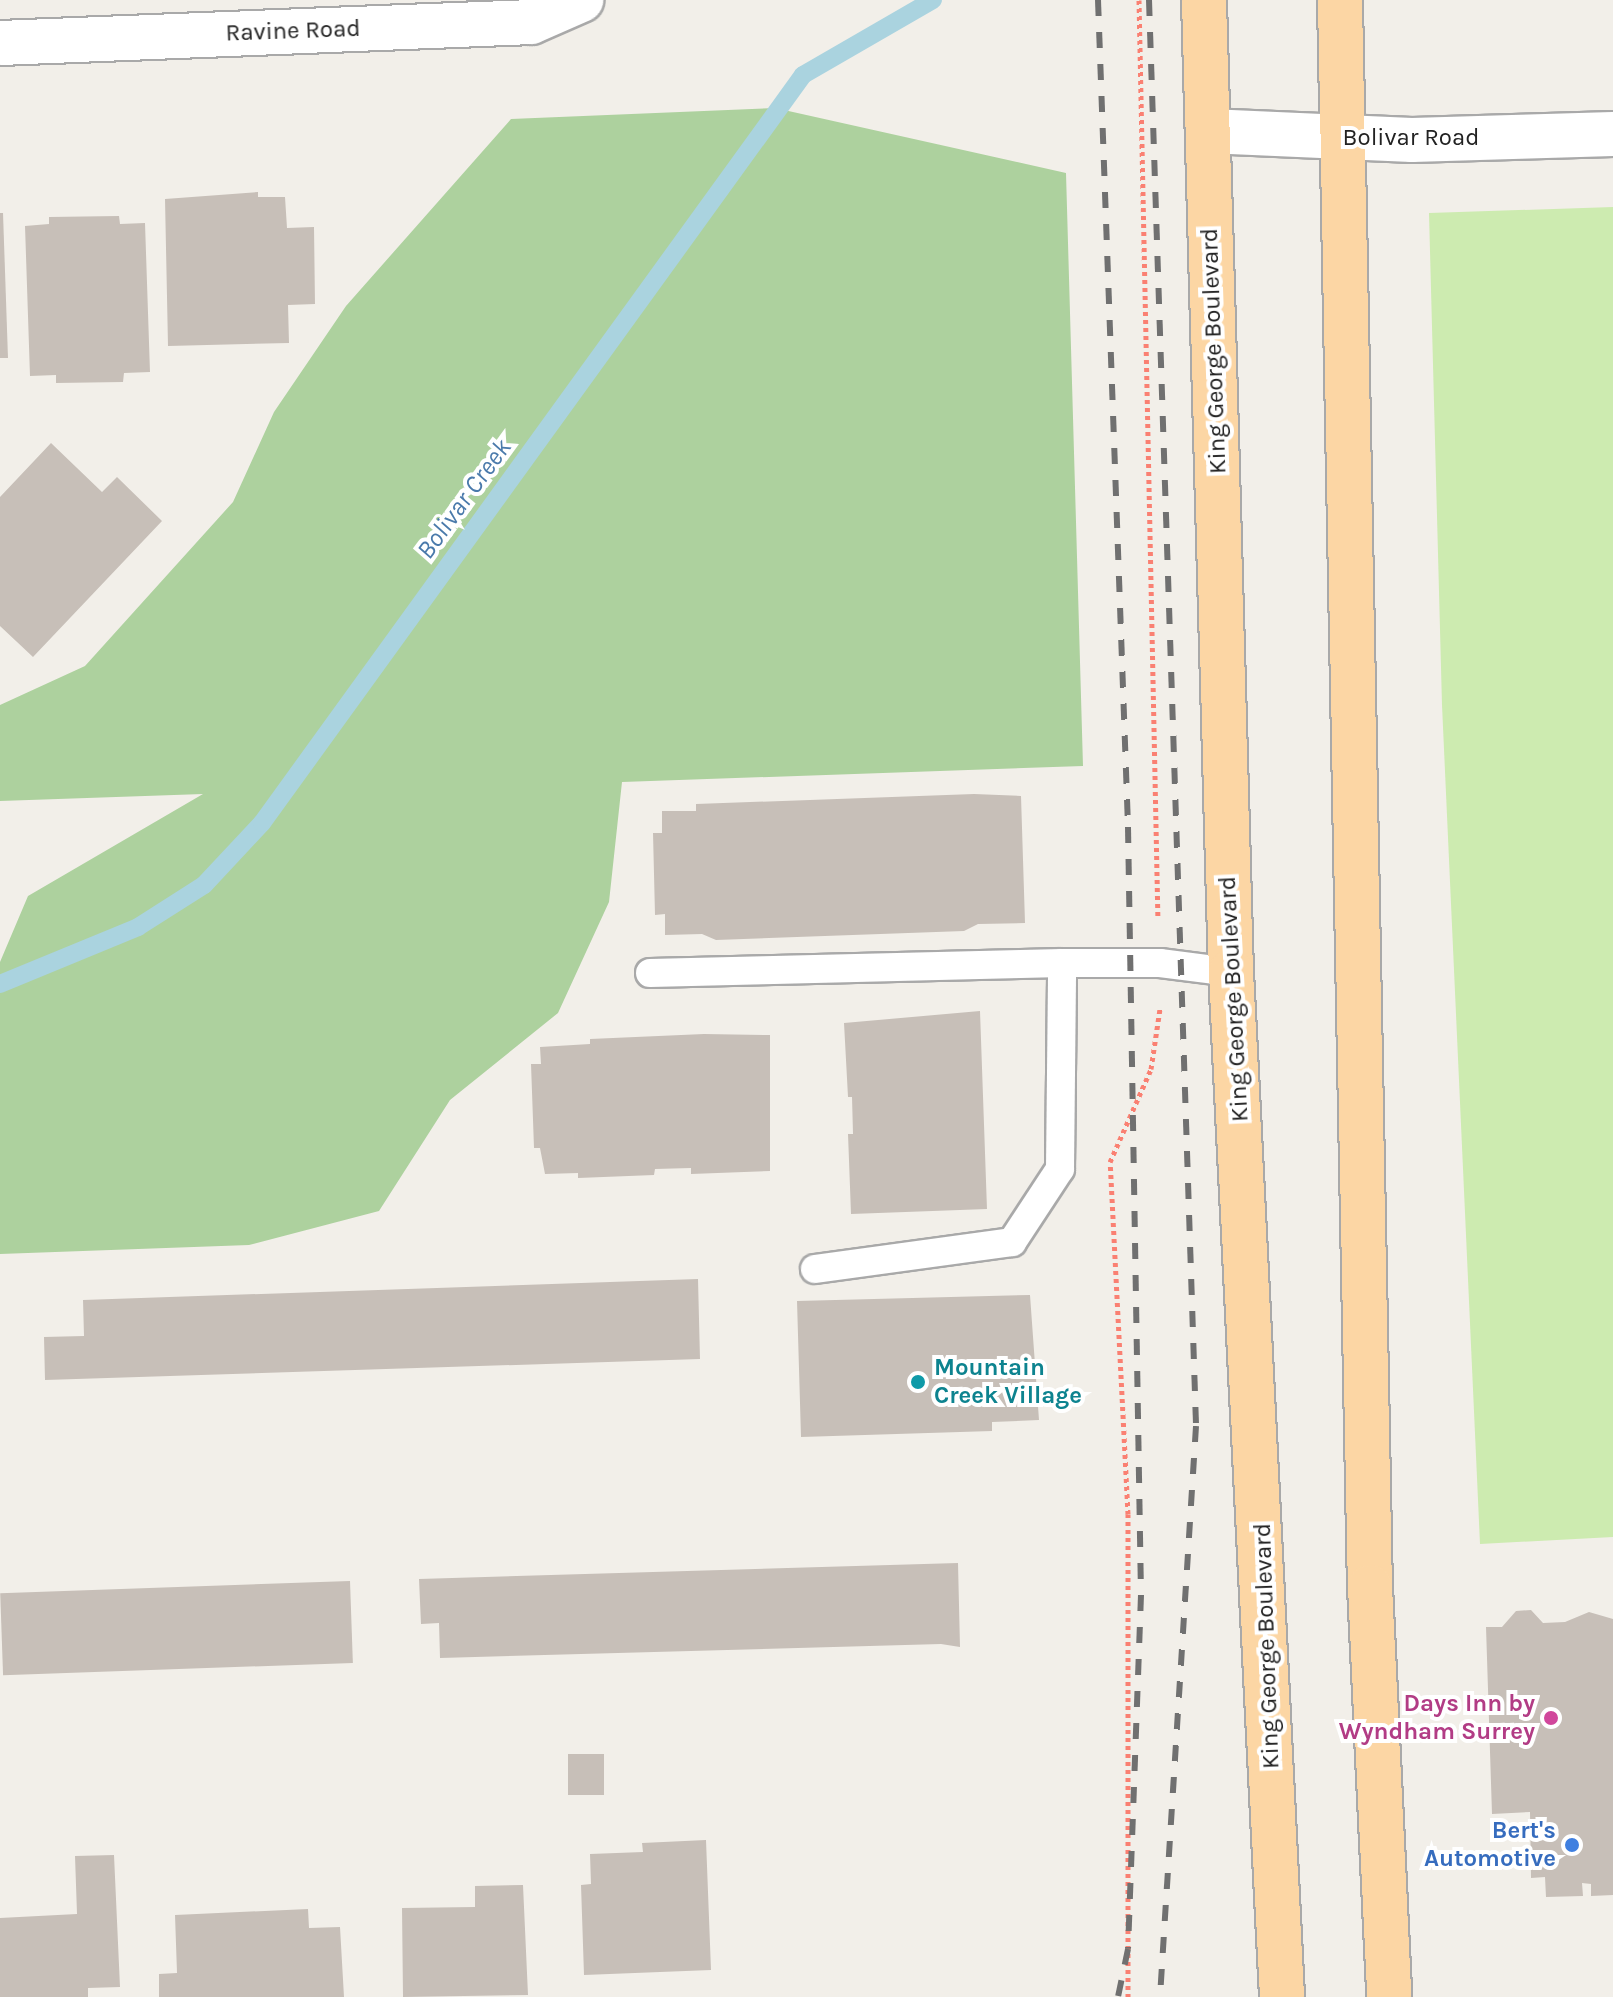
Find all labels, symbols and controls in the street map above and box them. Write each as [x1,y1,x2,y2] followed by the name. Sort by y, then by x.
[225,14,361,48] street label: Ravine Road
[1343,124,1479,152] street label: Bolivar Road
[1195,228,1233,474] street label: King George Boulevard
[410,433,518,565] water label: Bolivar Creek
[1213,875,1255,1123] street label: King George Boulevard
[934,1354,1082,1410] place label: Mountain Creek Village
[909,1373,927,1391] marker: Mountain Creek Village
[1248,1523,1286,1769] street label: King George Boulevard
[1339,1690,1535,1746] place label: Days Inn by Wyndham Surrey
[1542,1709,1560,1727] marker: Days Inn by Wyndham Surrey
[1424,1817,1556,1873] place label: Bert's Automotive
[1563,1836,1581,1854] marker: Bert's Automotive

